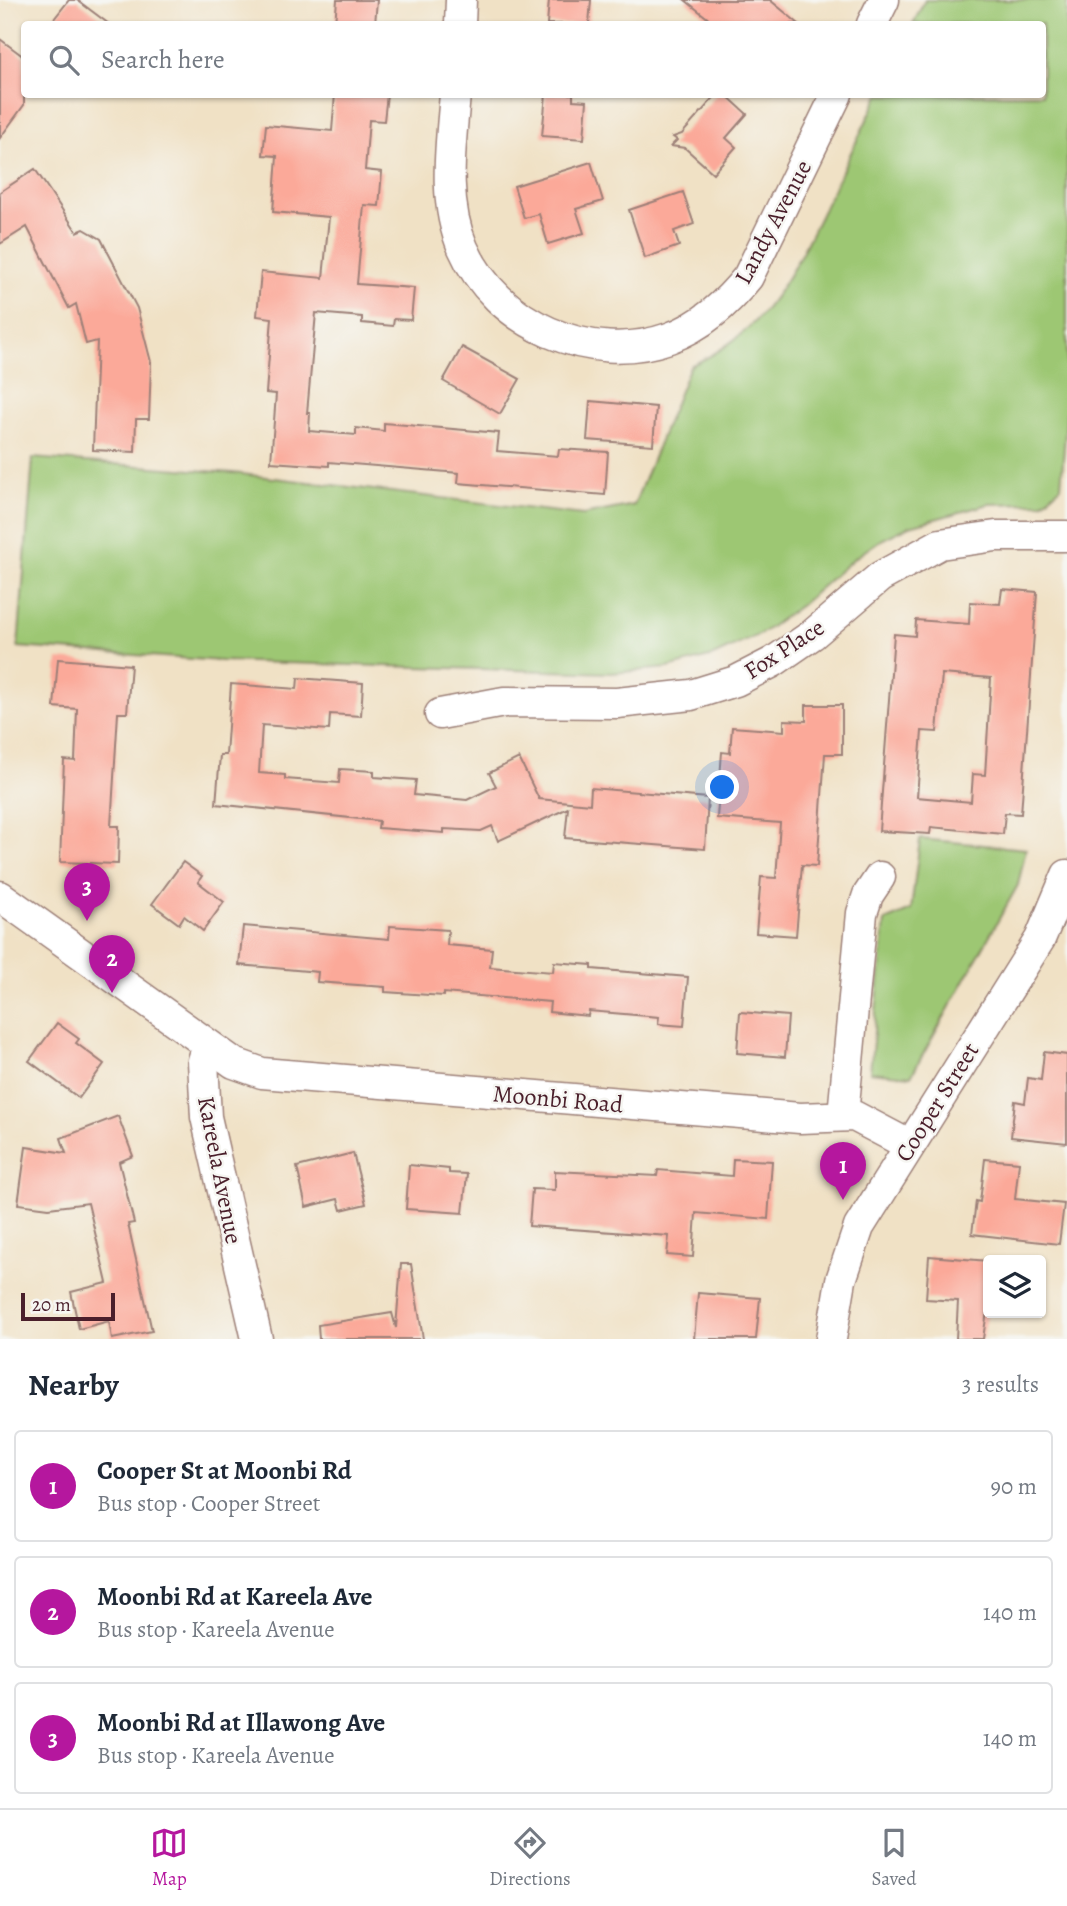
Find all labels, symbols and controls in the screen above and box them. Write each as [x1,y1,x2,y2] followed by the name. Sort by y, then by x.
[21,21,1046,98] search box
[45,41,83,79] icon: search
[101,42,225,77] text: Search here
[727,154,819,290] street label: Landy Avenue
[738,611,830,687] street label: Fox Place
[705,770,739,804] your location
[64,863,110,921] pin: 3
[89,935,135,993] pin: 2
[888,1036,986,1168] street label: Cooper Street
[492,1077,625,1121] street label: Moonbi Road
[190,1093,250,1247] street label: Kareela Avenue
[820,1142,866,1200] pin: 1
[983,1255,1046,1318] map controls
[983,1255,1046,1318] button: layers
[21,1290,116,1322] scale bar
[32,1292,71,1318] text: 20 m
[28,1365,119,1405] text: Nearby
[962,1369,1039,1400] text: 3 results
[97,1453,352,1488] text: Cooper St at Moonbi Rd
[49,1471,57,1502] text: 1
[991,1471,1037,1502] text: 90 m
[97,1488,320,1519] text: Bus stop · Cooper Street
[97,1579,372,1614] text: Moonbi Rd at Kareela Ave
[47,1597,59,1628] text: 2
[983,1597,1037,1628] text: 140 m
[97,1614,335,1645] text: Bus stop · Kareela Avenue
[97,1705,385,1740] text: Moonbi Rd at Illawong Ave
[48,1723,58,1754] text: 3
[983,1723,1037,1754] text: 140 m
[97,1740,335,1771] text: Bus stop · Kareela Avenue
[150,1824,188,1892] tab: Map
[489,1824,571,1892] tab: Directions
[872,1824,917,1892] tab: Saved

